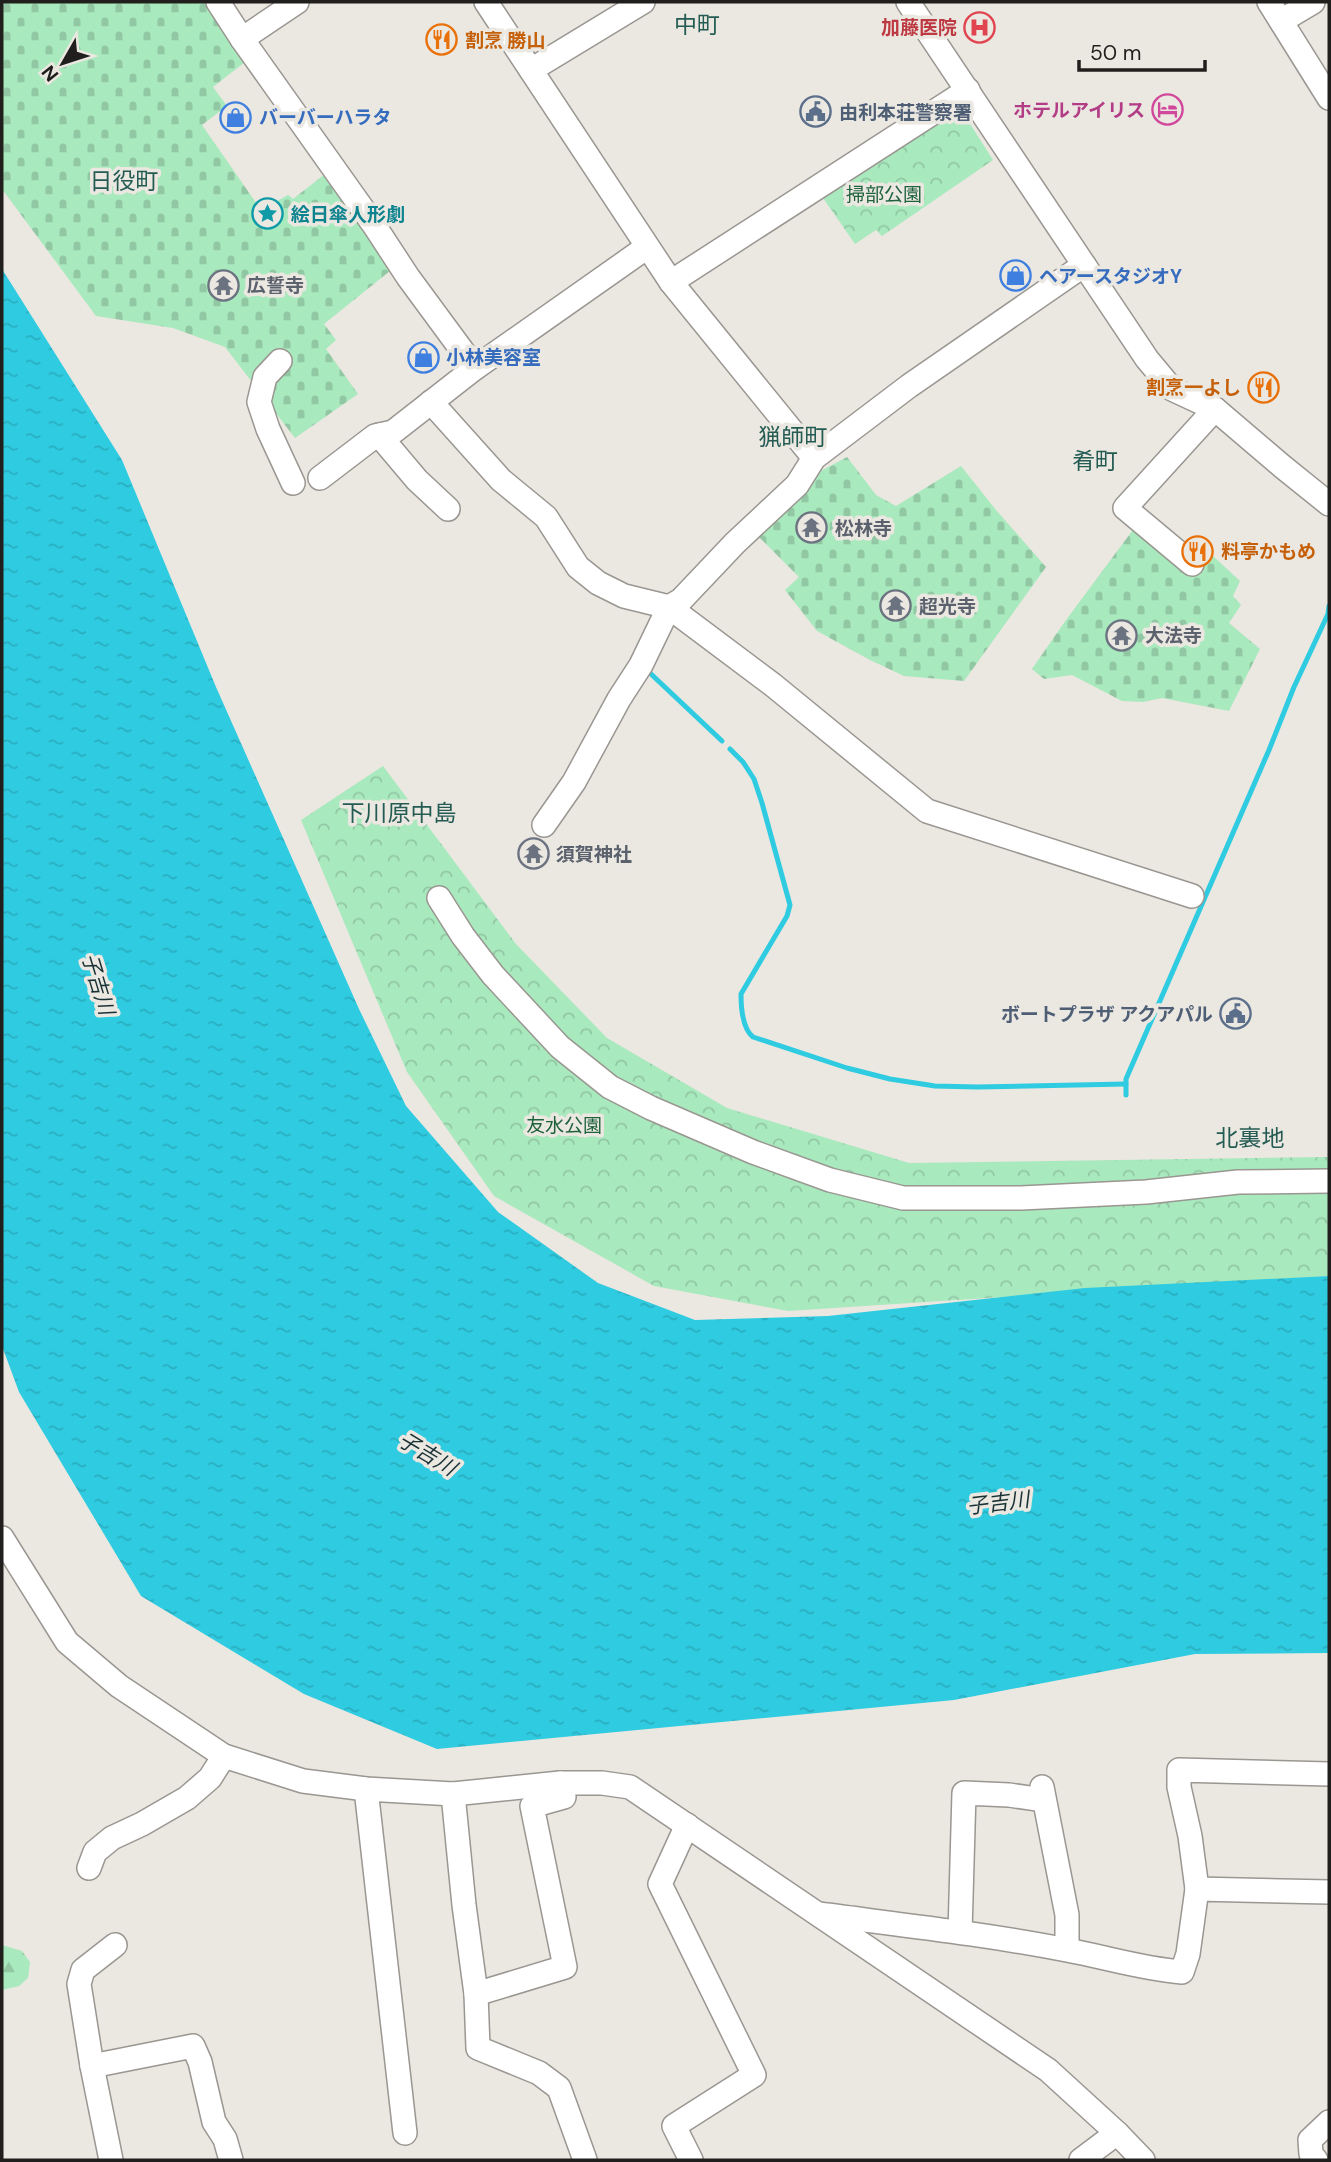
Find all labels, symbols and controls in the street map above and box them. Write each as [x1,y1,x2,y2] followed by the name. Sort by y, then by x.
[674,10,720,40] district label: 中町
[963,10,997,44] hospital icon: 加藤医院
[881,15,957,40] place label: 加藤医院
[425,23,459,57] restaurant icon: 割烹 勝山
[28,28,98,98] north arrow
[465,28,545,53] place label: 割烹 勝山
[1079,28,1205,72] scale bar
[1090,39,1141,67] text: 50 m
[36,60,64,87] text: N
[1151,93,1185,127] hotel icon: ホテルアイリス
[799,95,833,129] public building icon: 由利本荘警察署
[1013,98,1145,123] place label: ホテルアイリス
[219,100,253,134] shop icon: バーバーハラタ
[839,100,972,125] place label: 由利本荘警察署
[259,105,391,130] place label: バーバーハラタ
[90,166,159,196] district label: 日役町
[846,182,922,207] park label: 掃部公園
[251,197,285,231] place icon: 絵日傘人形劇
[291,202,405,227] place label: 絵日傘人形劇
[999,259,1033,293] shop icon: ヘアースタジオY
[1039,264,1182,289] place label: ヘアースタジオY
[207,268,241,302] temple icon: 広誓寺
[247,273,304,298] place label: 広誓寺
[406,340,440,374] shop icon: 小林美容室
[446,345,541,370] place label: 小林美容室
[1247,370,1281,404] restaurant icon: 割烹一よし
[1146,375,1241,400] place label: 割烹一よし
[759,422,828,452] district label: 猟師町
[1072,446,1118,476] district label: 肴町
[795,511,829,545] temple icon: 松林寺
[835,516,892,541] place label: 松林寺
[1181,534,1215,568] restaurant icon: 料亭かもめ
[1221,539,1316,564] place label: 料亭かもめ
[879,589,913,623] temple icon: 超光寺
[919,594,976,619] place label: 超光寺
[1105,618,1139,652] temple icon: 大法寺
[1145,623,1202,648] place label: 大法寺
[342,798,457,828] district label: 下川原中島
[516,837,550,871] temple icon: 須賀神社
[556,842,632,867] place label: 須賀神社
[75,950,121,1020] water label: 子吉川
[1219,997,1253,1031] public building icon: ボートプラザ アクアパル
[1001,1002,1213,1027] place label: ボートプラザ アクアパル
[526,1113,602,1138] park label: 友水公園
[1216,1123,1285,1153] district label: 北裏地
[393,1426,463,1483] water label: 子吉川
[965,1485,1033,1521] water label: 子吉川

